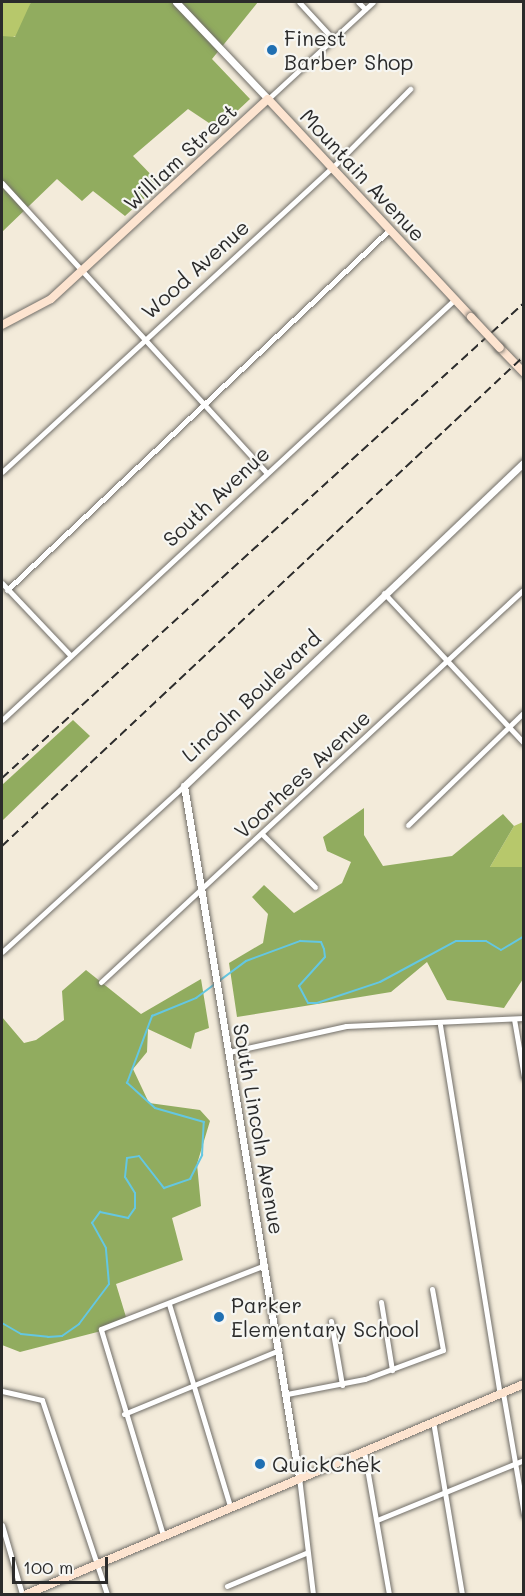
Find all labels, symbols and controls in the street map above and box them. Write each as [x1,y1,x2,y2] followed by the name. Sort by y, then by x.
[284,25,413,75] place label: Finest Barber Shop
[265,43,279,57] marker: Finest Barber Shop
[118,98,242,216] street label: William Street
[295,103,431,247] street label: Mountain Avenue
[136,214,254,324] street label: Wood Avenue
[158,440,274,552] street label: South Avenue
[176,625,326,767] street label: Lincoln Boulevard
[229,705,375,843] street label: Voorhees Avenue
[228,1022,290,1236] street label: South Lincoln Avenue
[231,1292,419,1342] place label: Parker Elementary School
[212,1310,226,1324] marker: Parker Elementary School
[272,1451,381,1477] place label: QuickChek
[253,1457,267,1471] marker: QuickChek
[15,1545,111,1583] scale bar
[23,1555,73,1579] text: 100 m

